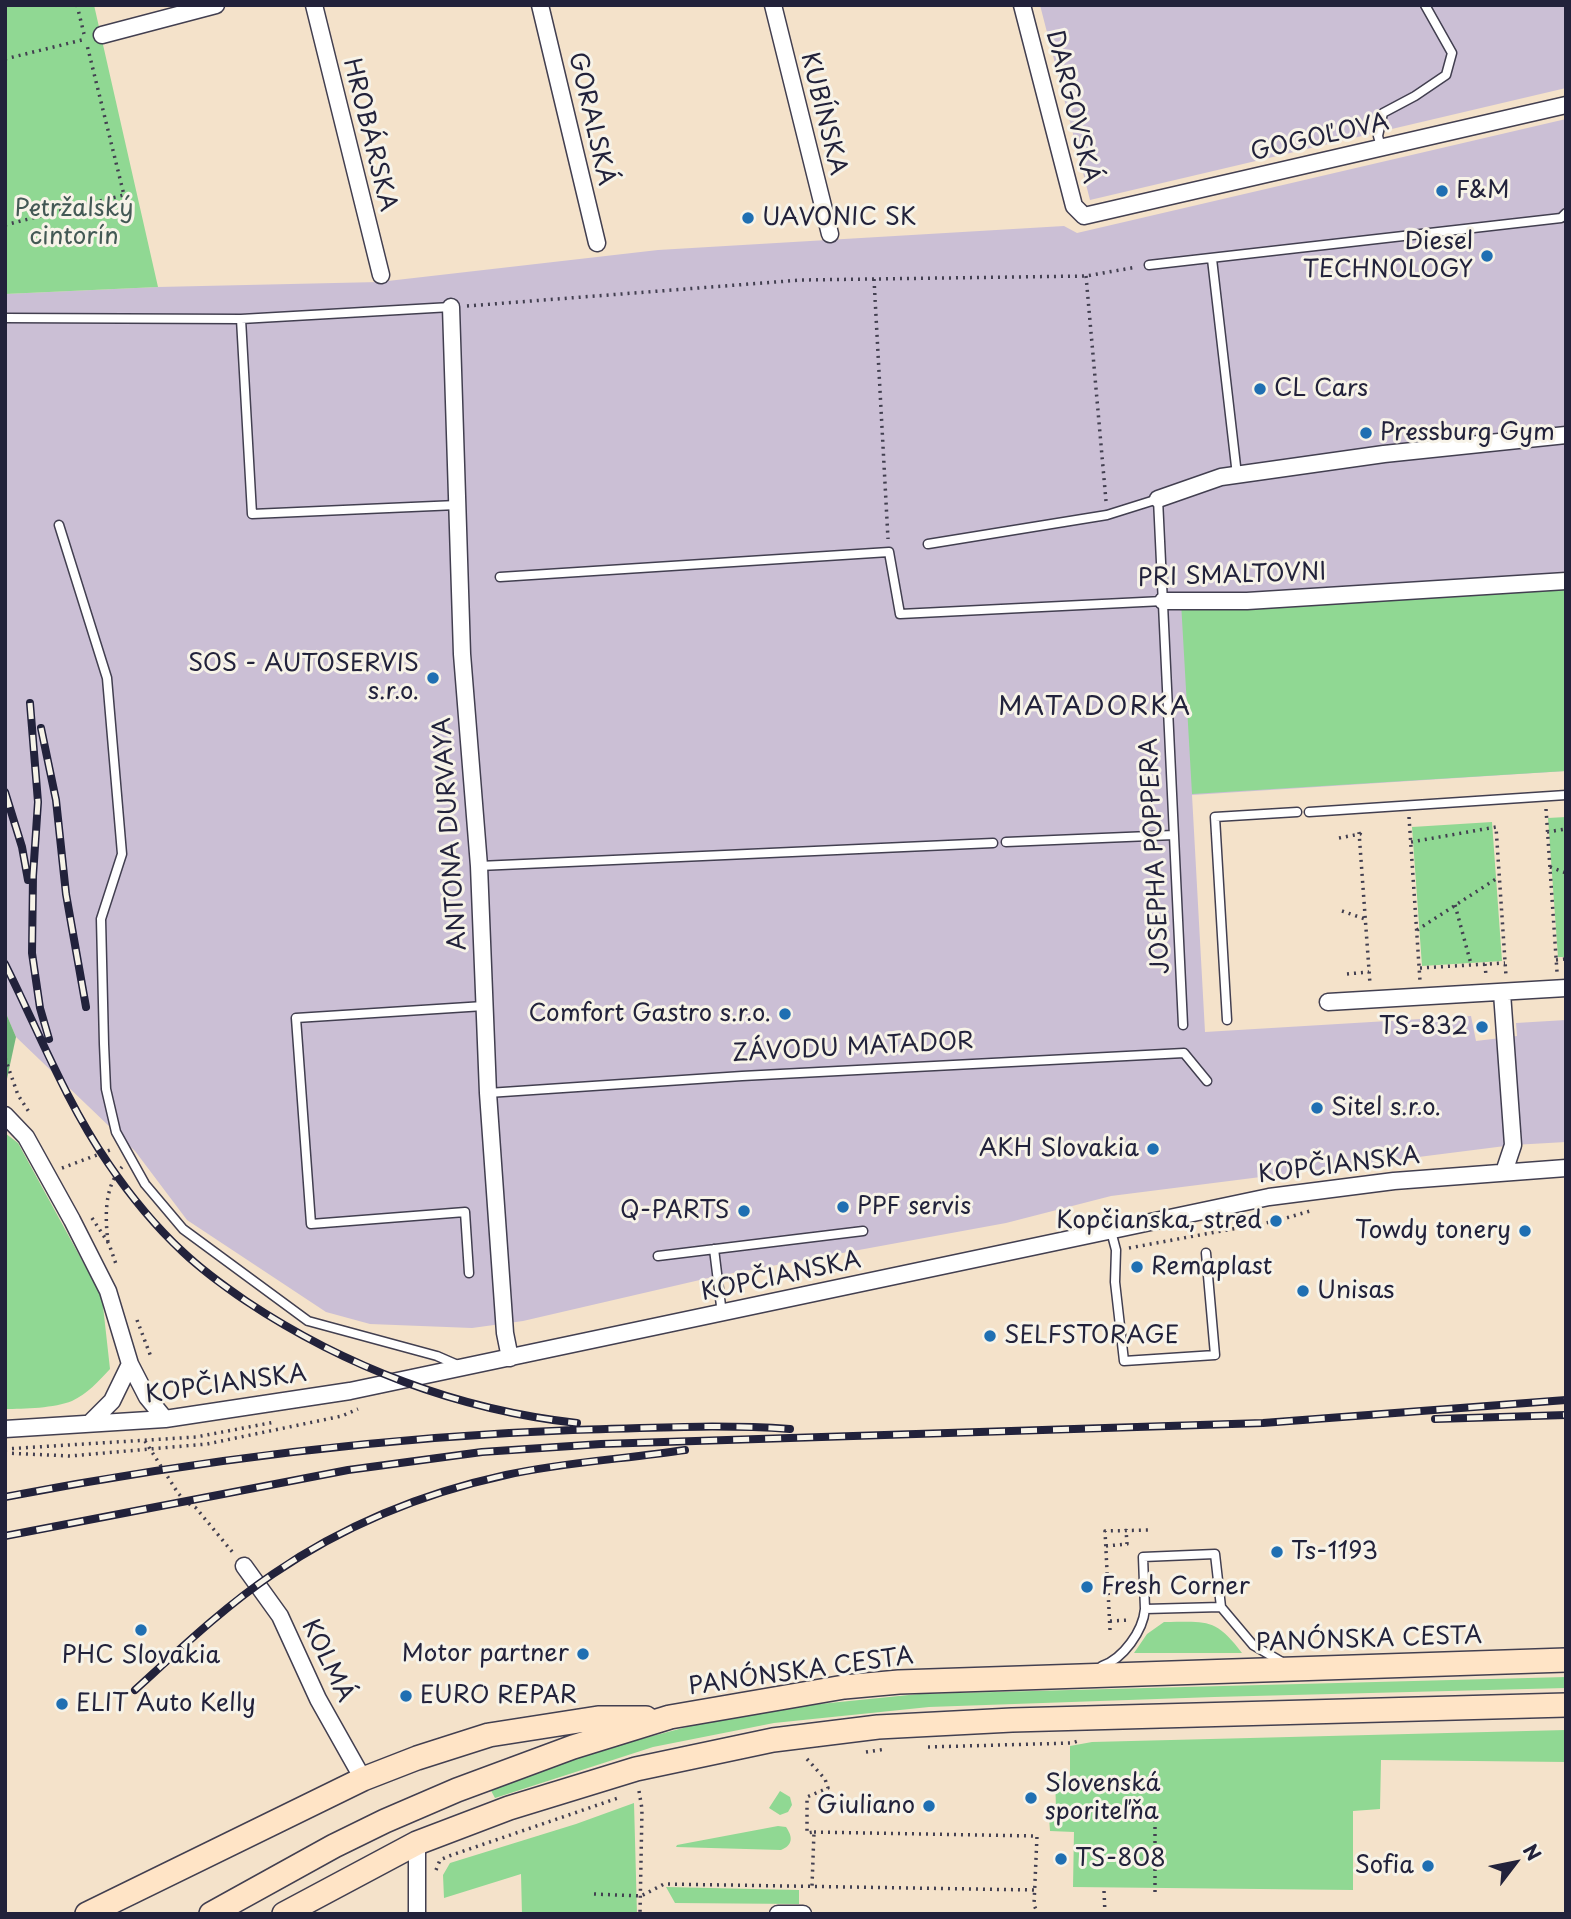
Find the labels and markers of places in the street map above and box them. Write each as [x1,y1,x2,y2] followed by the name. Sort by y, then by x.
[1456,177,1510,205] place label: F&M
[1434,183,1450,199] marker: F&M
[762,204,916,232] place label: UAVONIC SK
[740,210,756,226] marker: UAVONIC SK
[1303,228,1473,284] place label: Diesel TECHNOLOGY
[1479,248,1495,264] marker: Diesel TECHNOLOGY
[1274,375,1368,403] place label: CL Cars
[1252,381,1268,397] marker: CL Cars
[1380,419,1555,447] place label: Pressburg Gym
[1358,425,1374,441] marker: Pressburg Gym
[188,650,419,706] place label: SOS - AUTOSERVIS s.r.o.
[425,670,441,686] marker: SOS - AUTOSERVIS s.r.o.
[529,1000,771,1028] place label: Comfort Gastro s.r.o.
[777,1006,793,1022] marker: Comfort Gastro s.r.o.
[1379,1013,1468,1041] place label: TS-832
[1474,1019,1490,1035] marker: TS-832
[1331,1094,1441,1122] place label: Sitel s.r.o.
[1309,1100,1325,1116] marker: Sitel s.r.o.
[979,1135,1139,1163] place label: AKH Slovakia
[1145,1141,1161,1157] marker: AKH Slovakia
[857,1193,971,1221] place label: PPF servis
[620,1197,730,1225] place label: Q-PARTS
[835,1199,851,1215] marker: PPF servis
[736,1203,752,1219] marker: Q-PARTS
[1056,1207,1262,1235] place label: Kopčianska, stred
[1268,1213,1284,1229] marker: Kopčianska, stred
[1355,1217,1511,1245] place label: Towdy tonery
[1517,1223,1533,1239] marker: Towdy tonery
[1151,1253,1272,1281] place label: Remaplast
[1129,1259,1145,1275] marker: Remaplast
[1317,1277,1394,1305] place label: Unisas
[1295,1283,1311,1299] marker: Unisas
[1004,1322,1179,1350] place label: SELFSTORAGE
[982,1328,998,1344] marker: SELFSTORAGE
[1291,1538,1378,1566] place label: Ts-1193
[1269,1544,1285,1560] marker: Ts-1193
[1101,1573,1250,1601] place label: Fresh Corner
[1079,1579,1095,1595] marker: Fresh Corner
[133,1622,149,1638] marker: PHC Slovakia
[402,1640,569,1668] place label: Motor partner
[62,1642,220,1670] place label: PHC Slovakia
[575,1646,591,1662] marker: Motor partner
[420,1682,577,1710] place label: EURO REPAR
[398,1688,414,1704] marker: EURO REPAR
[76,1690,256,1718] place label: ELIT Auto Kelly
[54,1696,70,1712] marker: ELIT Auto Kelly
[1045,1770,1160,1826] place label: Slovenská sporiteľňa
[1023,1790,1039,1806] marker: Slovenská sporiteľňa
[817,1792,915,1820] place label: Giuliano
[921,1798,937,1814] marker: Giuliano
[1075,1845,1166,1873] place label: TS-808
[1053,1851,1069,1867] marker: TS-808
[1355,1852,1414,1880] place label: Sofia
[1420,1858,1436,1874] marker: Sofia

